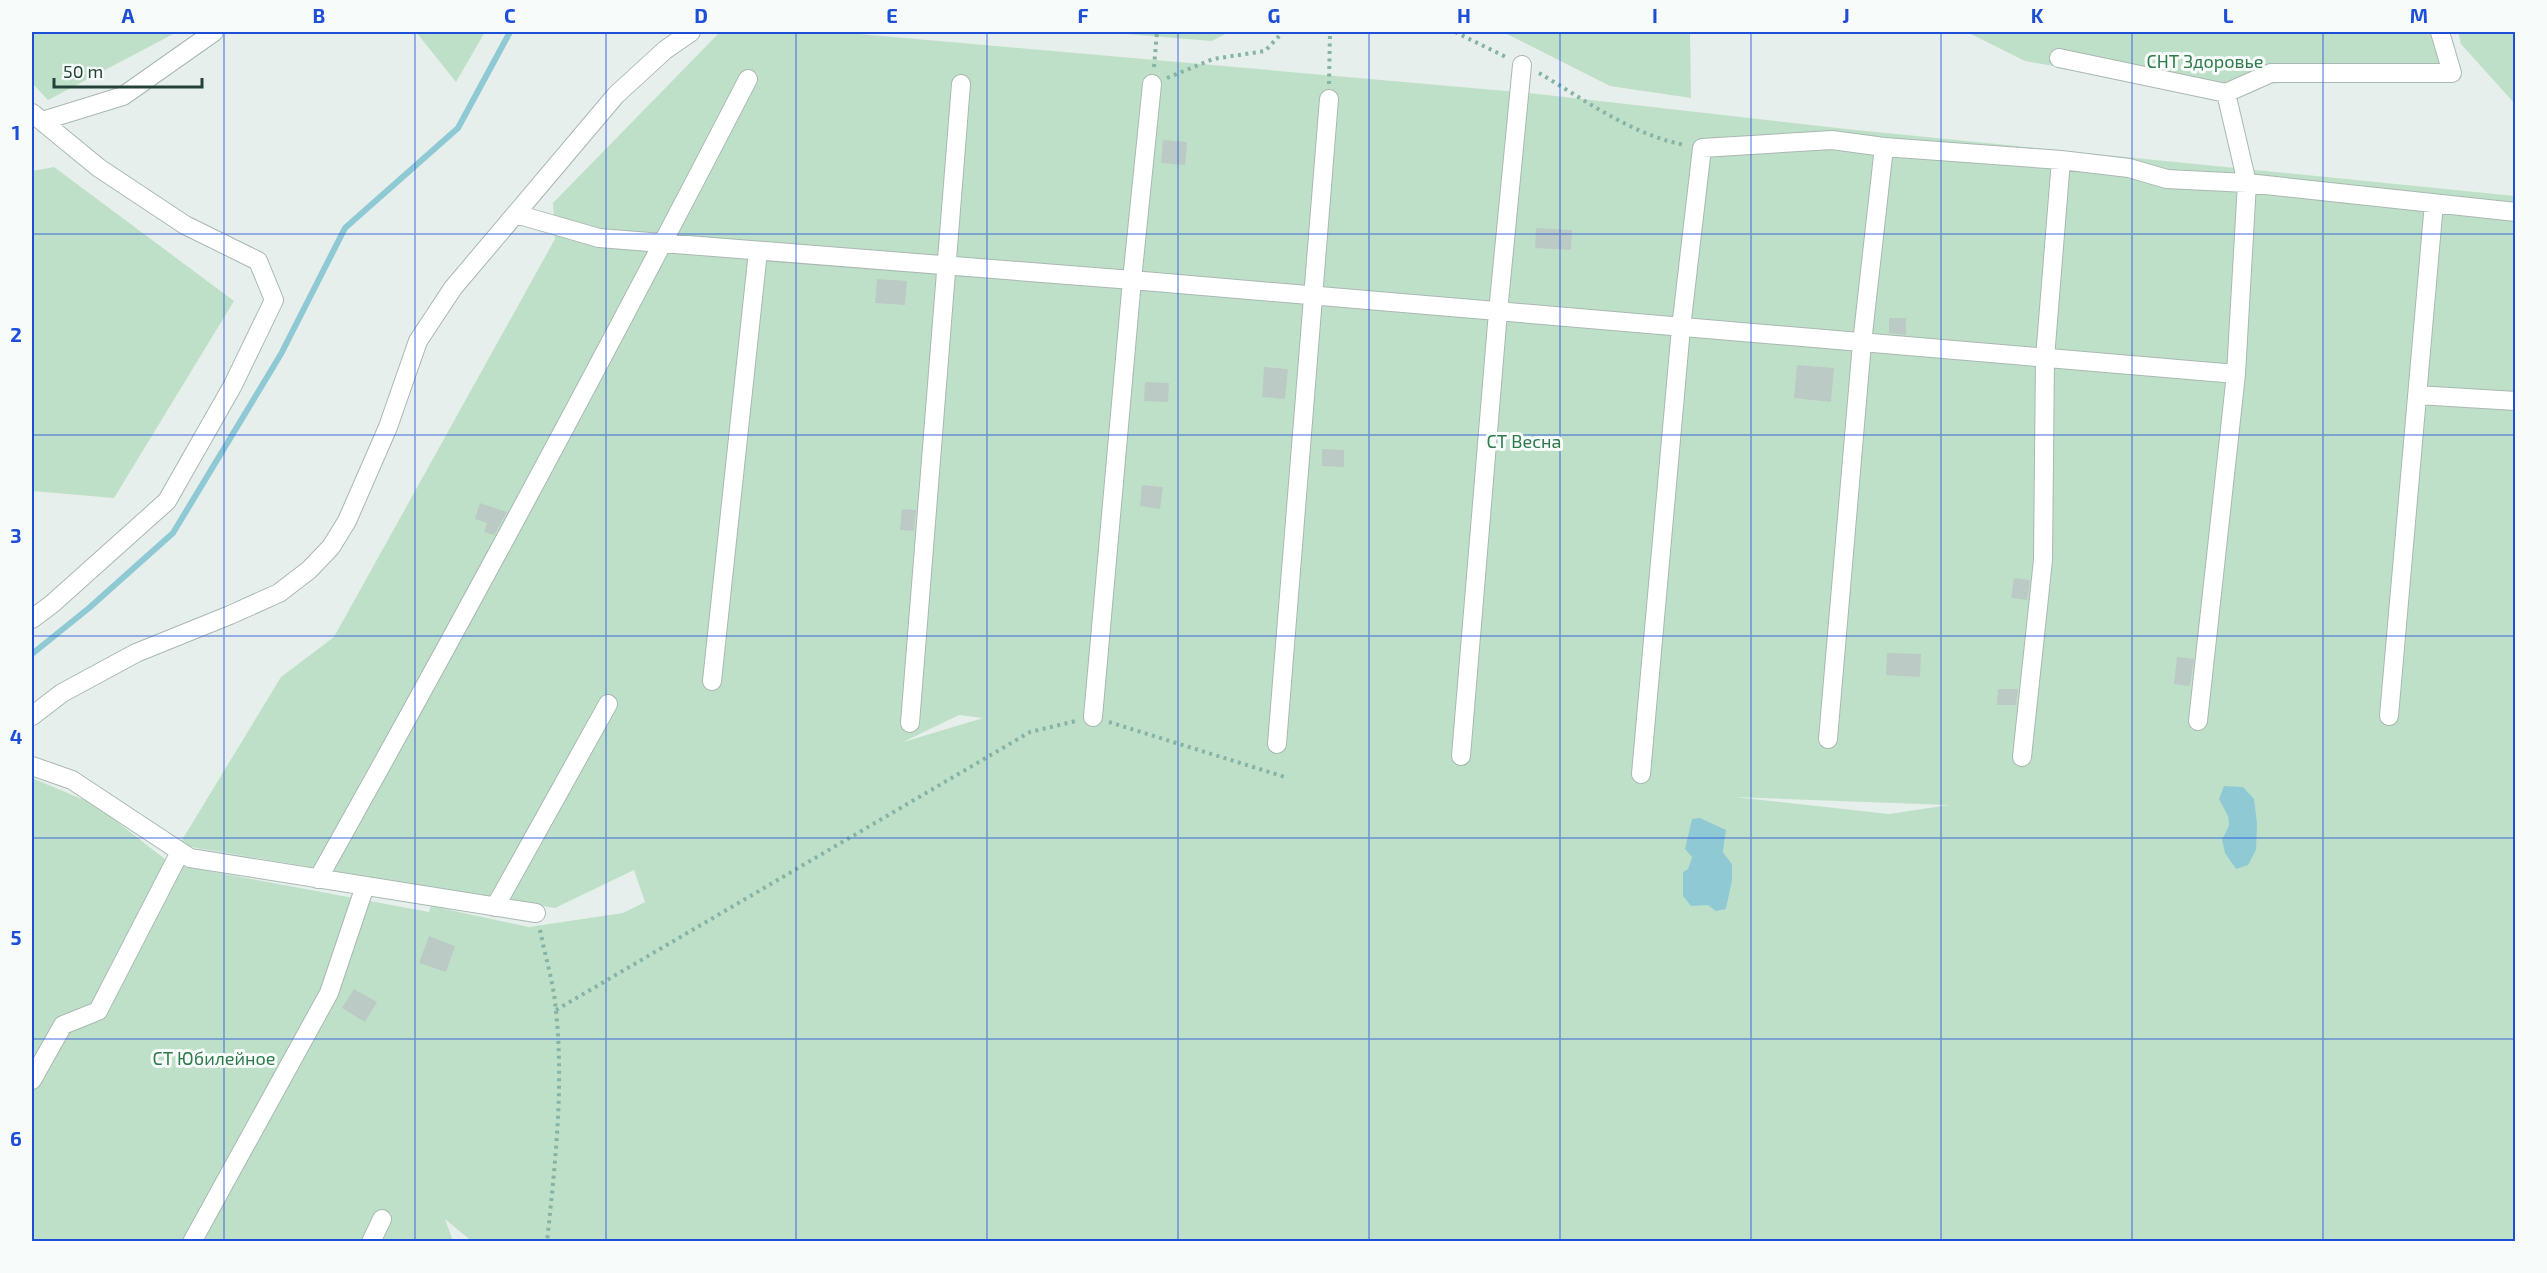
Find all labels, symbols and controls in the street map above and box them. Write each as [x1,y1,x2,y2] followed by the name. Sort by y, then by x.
[121,3,135,27] text: A
[313,3,325,27] text: B
[504,3,516,27] text: C
[694,3,708,27] text: D
[886,3,898,27] text: E
[1077,3,1089,27] text: F
[1268,3,1280,27] text: G
[1457,3,1471,27] text: H
[1652,3,1658,27] text: I
[1842,3,1850,27] text: J
[2031,3,2044,27] text: K
[2223,3,2234,27] text: L
[2410,3,2428,27] text: M
[2146,50,2264,72] park label: СНТ Здоровье
[54,51,202,89] scale bar
[63,60,103,82] text: 50 m
[12,120,20,144] text: 1
[10,322,22,346] text: 2
[1487,430,1561,452] park label: СТ Весна
[10,523,22,547] text: 3
[10,724,23,748] text: 4
[10,925,22,949] text: 5
[152,1047,276,1069] park label: СТ Юбилейное
[10,1126,22,1150] text: 6

